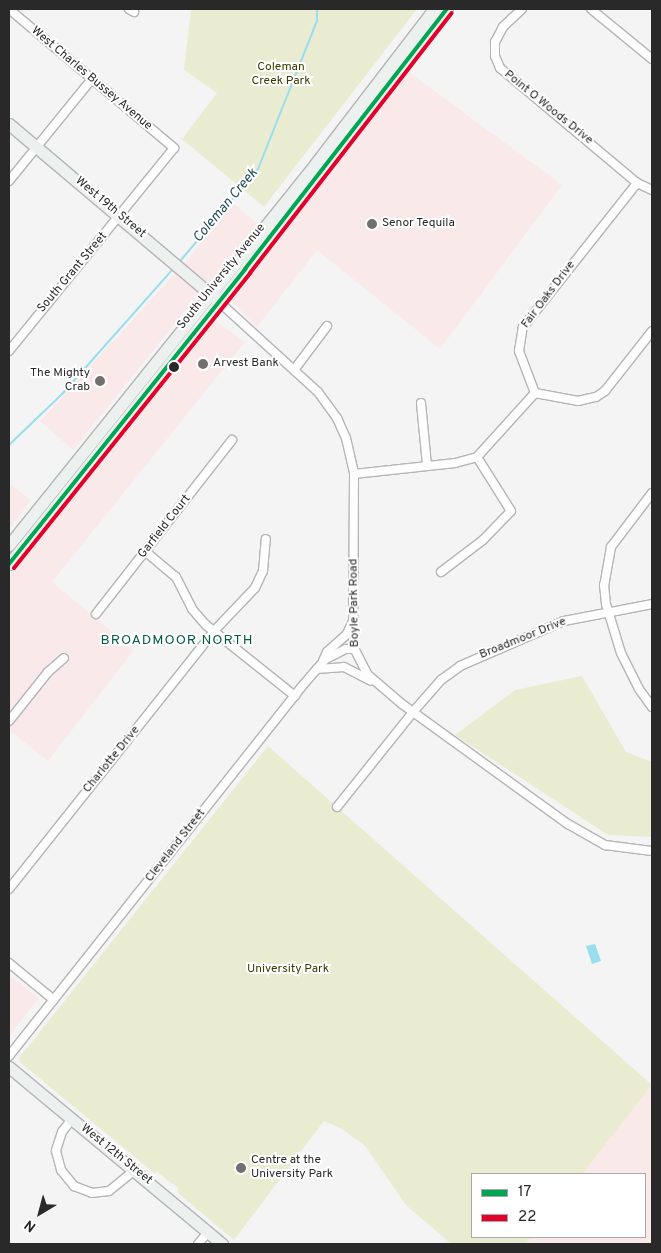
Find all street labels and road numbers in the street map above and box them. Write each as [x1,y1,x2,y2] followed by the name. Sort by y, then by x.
[27,24,155,134] street label: West Charles Bussey Avenue
[501,68,595,148] street label: Point O Woods Drive
[72,174,148,242] street label: West 19th Street
[175,221,269,333] street label: South University Avenue
[35,230,111,316] street label: South Grant Street
[519,259,579,331] street label: Fair Oaks Drive
[136,492,194,562] street label: Garfield Court
[347,559,363,647] street label: Boyle Park Road
[478,615,568,663] street label: Broadmoor Drive
[81,724,143,796] street label: Charlotte Drive
[143,807,209,885] street label: Cleveland Street
[77,1122,155,1188] street label: West 12th Street

